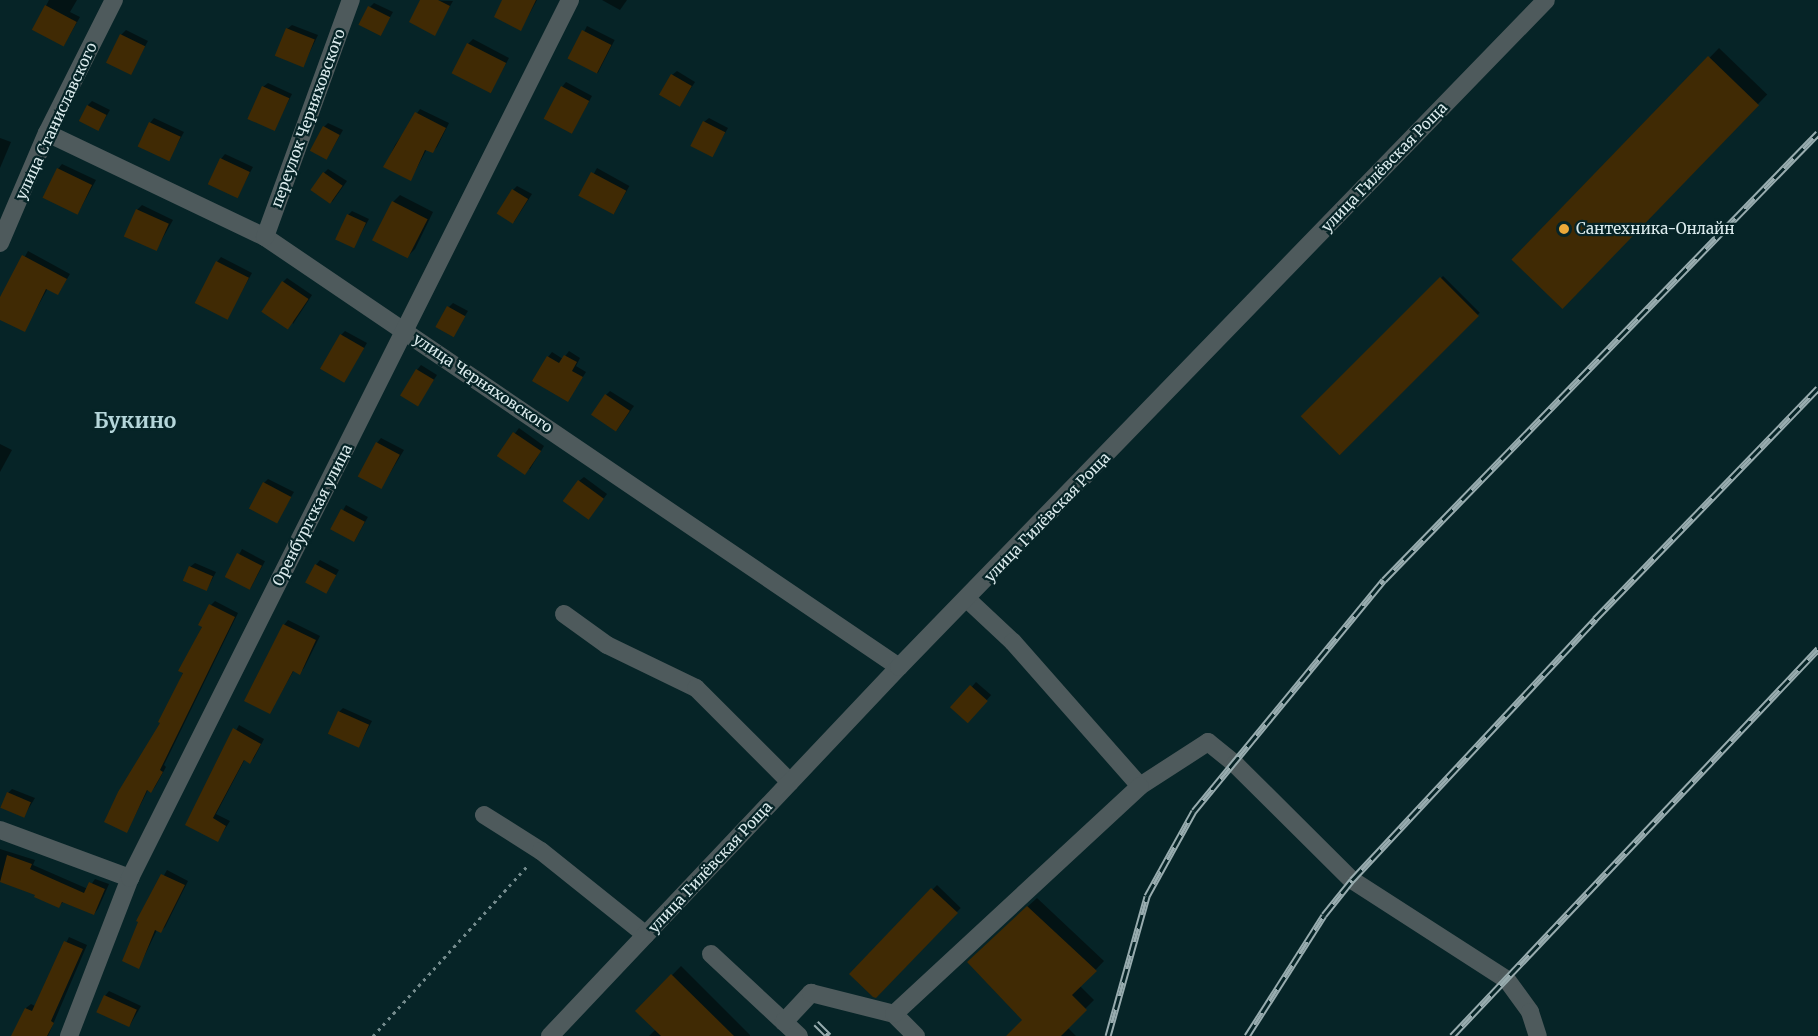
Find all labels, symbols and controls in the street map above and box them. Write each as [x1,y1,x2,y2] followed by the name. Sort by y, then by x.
[267,26,349,210] street label: переулок Черняховского
[12,39,100,203] street label: улица Станиславского
[1317,98,1451,236] street label: улица Гилёвская Роща
[1576,220,1735,238] place label: Сантехника-Онлайн
[1557,222,1571,236] marker: Сантехника-Онлайн
[410,330,556,436] street label: улица Черняховского
[94,408,176,434] district label: Букино
[268,441,356,589] street label: Оренбургская улица
[980,448,1114,586] street label: улица Гилёвская Роща
[644,798,776,936] street label: улица Гилёвская Роща

